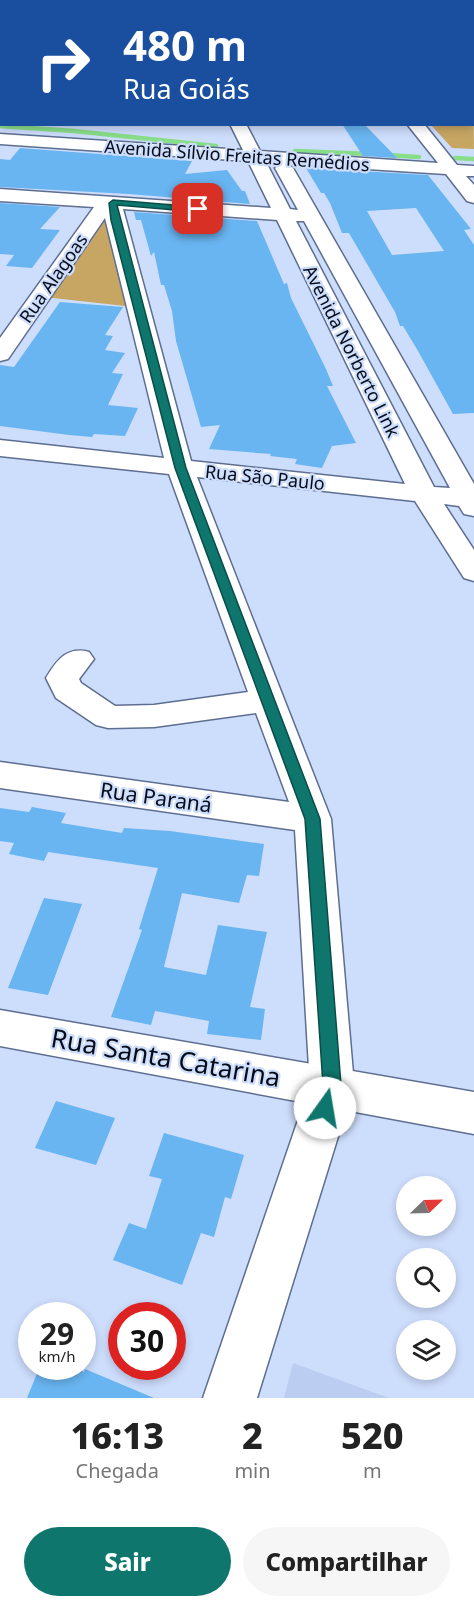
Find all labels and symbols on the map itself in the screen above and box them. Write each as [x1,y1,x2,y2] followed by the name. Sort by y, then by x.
[104,134,370,176] street label: Avenida Sílvio Freitas Remédios
[172,183,223,234] pin
[13,229,93,327] street label: Rua Alagoas
[298,261,406,441] street label: Avenida Norberto Link
[204,459,326,495] street label: Rua São Paulo
[98,775,214,819] street label: Rua Paraná
[48,1019,284,1095] street label: Rua Santa Catarina
[293,1076,357,1140] position arrow
[396,1176,456,1236] north arrow
[108,1302,186,1380] speed limit sign: 30

